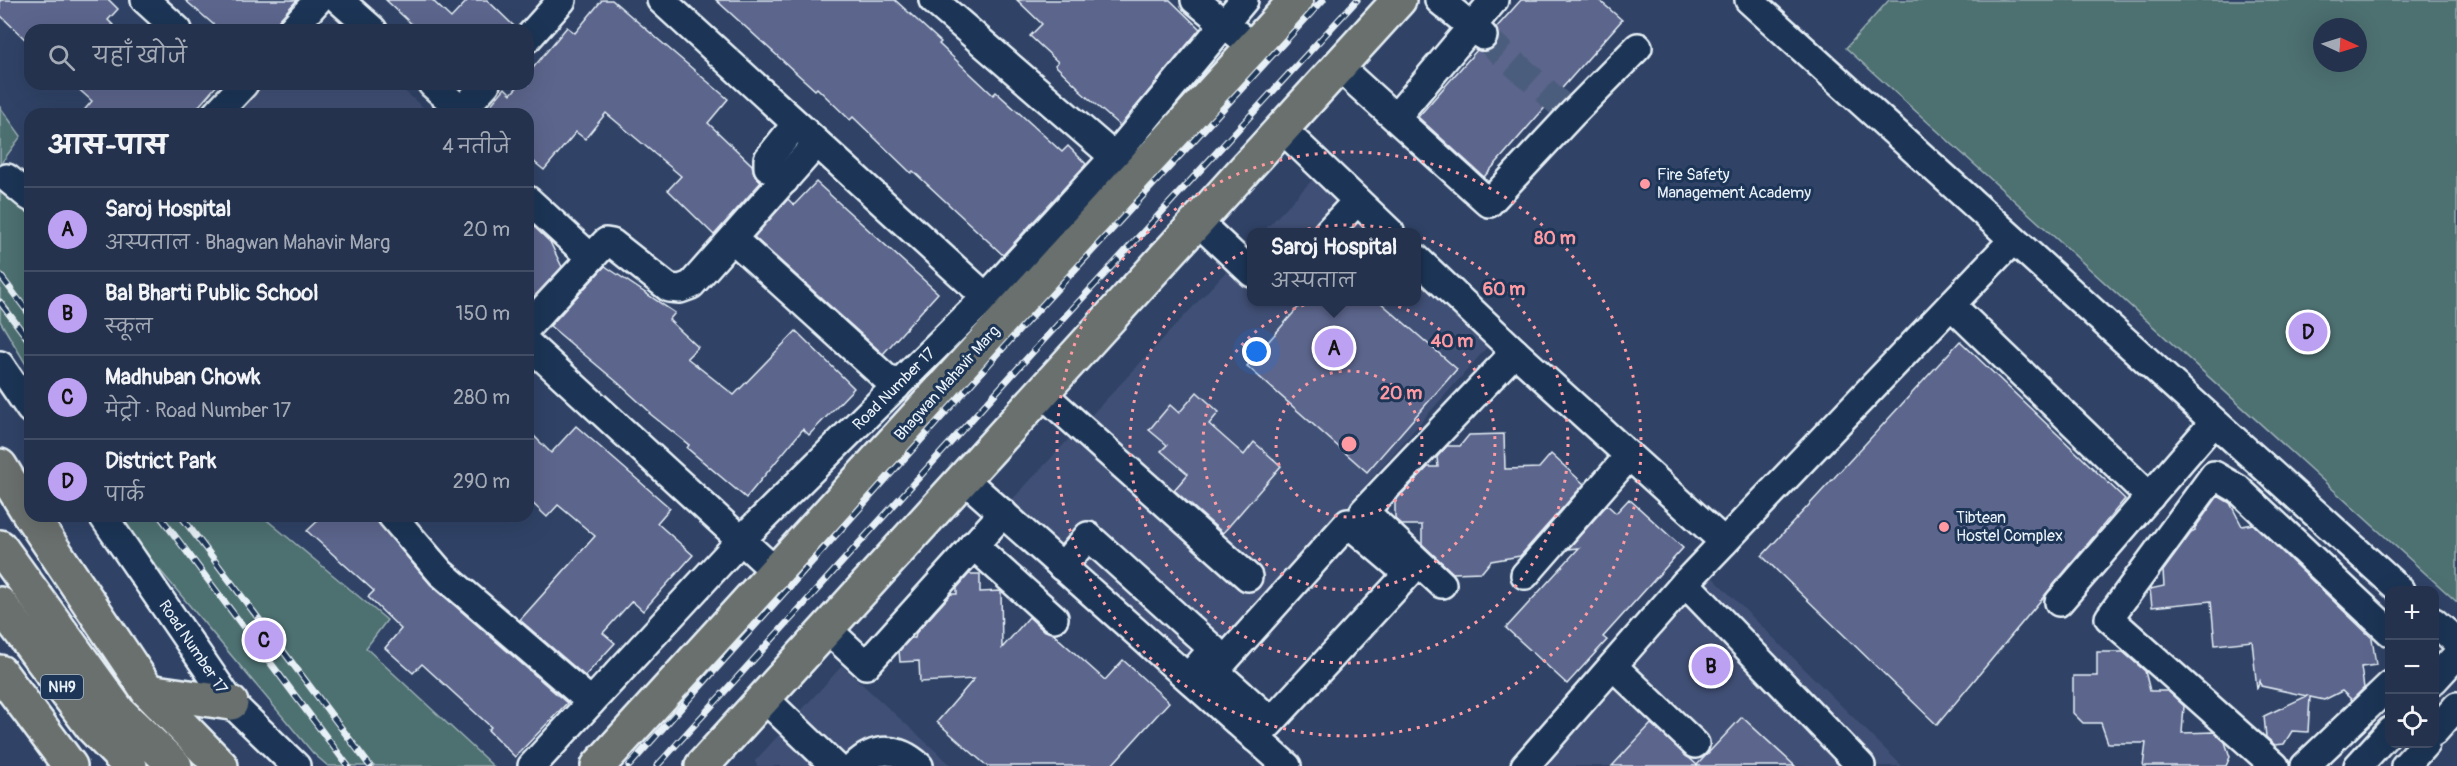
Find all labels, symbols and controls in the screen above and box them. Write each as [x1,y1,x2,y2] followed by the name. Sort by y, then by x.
[2313,18,2367,72] north arrow
[24,24,534,90] search box
[45,41,78,74] icon: search
[93,42,187,70] text: यहाँ खोजें
[48,130,167,162] text: आस-पास
[442,134,510,159] text: 4 नतीजे
[1657,165,1811,203] place label: Fire Safety Management Academy
[1638,177,1652,191] marker: Fire Safety Management Academy
[105,195,231,223] text: Saroj Hospital
[61,217,74,242] text: A
[463,217,510,242] text: 20 m
[1534,227,1576,250] text: 80 m
[1247,228,1421,306] popup
[105,230,390,255] text: अस्पताल · Bhagwan Mahavir Marg
[1271,233,1397,261] text: Saroj Hospital
[1271,268,1356,293] text: अस्पताल
[1483,278,1525,301] text: 60 m
[105,279,318,307] text: Bal Bharti Public School
[62,301,73,326] text: B
[456,301,510,326] text: 150 m
[2288,310,2328,354] pin: D
[105,314,153,339] text: स्कूल
[890,321,1004,445] street label: Bhagwan Mahavir Marg
[1314,326,1354,370] pin: A
[1431,330,1473,353] text: 40 m
[1242,337,1271,366] your location
[848,343,940,435] street label: Road Number 17
[105,363,260,391] text: Madhuban Chowk
[1380,382,1422,405] text: 20 m
[61,385,74,410] text: C
[453,385,510,410] text: 280 m
[105,398,291,423] text: मेट्रो · Road Number 17
[1339,434,1359,454] centre of rings
[105,447,217,475] text: District Park
[61,469,74,494] text: D
[453,469,510,494] text: 290 m
[105,482,144,507] text: पार्क
[1956,508,2063,546] place label: Tibtean Hostel Complex
[1937,520,1951,534] marker: Tibtean Hostel Complex
[2385,586,2439,748] map controls
[2385,586,2439,640] button: +
[154,596,232,698] street label: Road Number 17
[244,618,284,662] pin: C
[2385,640,2439,694] button: −
[1692,644,1730,688] pin: B
[41,675,83,699] road number: NH9
[2385,694,2439,748] button: locate

